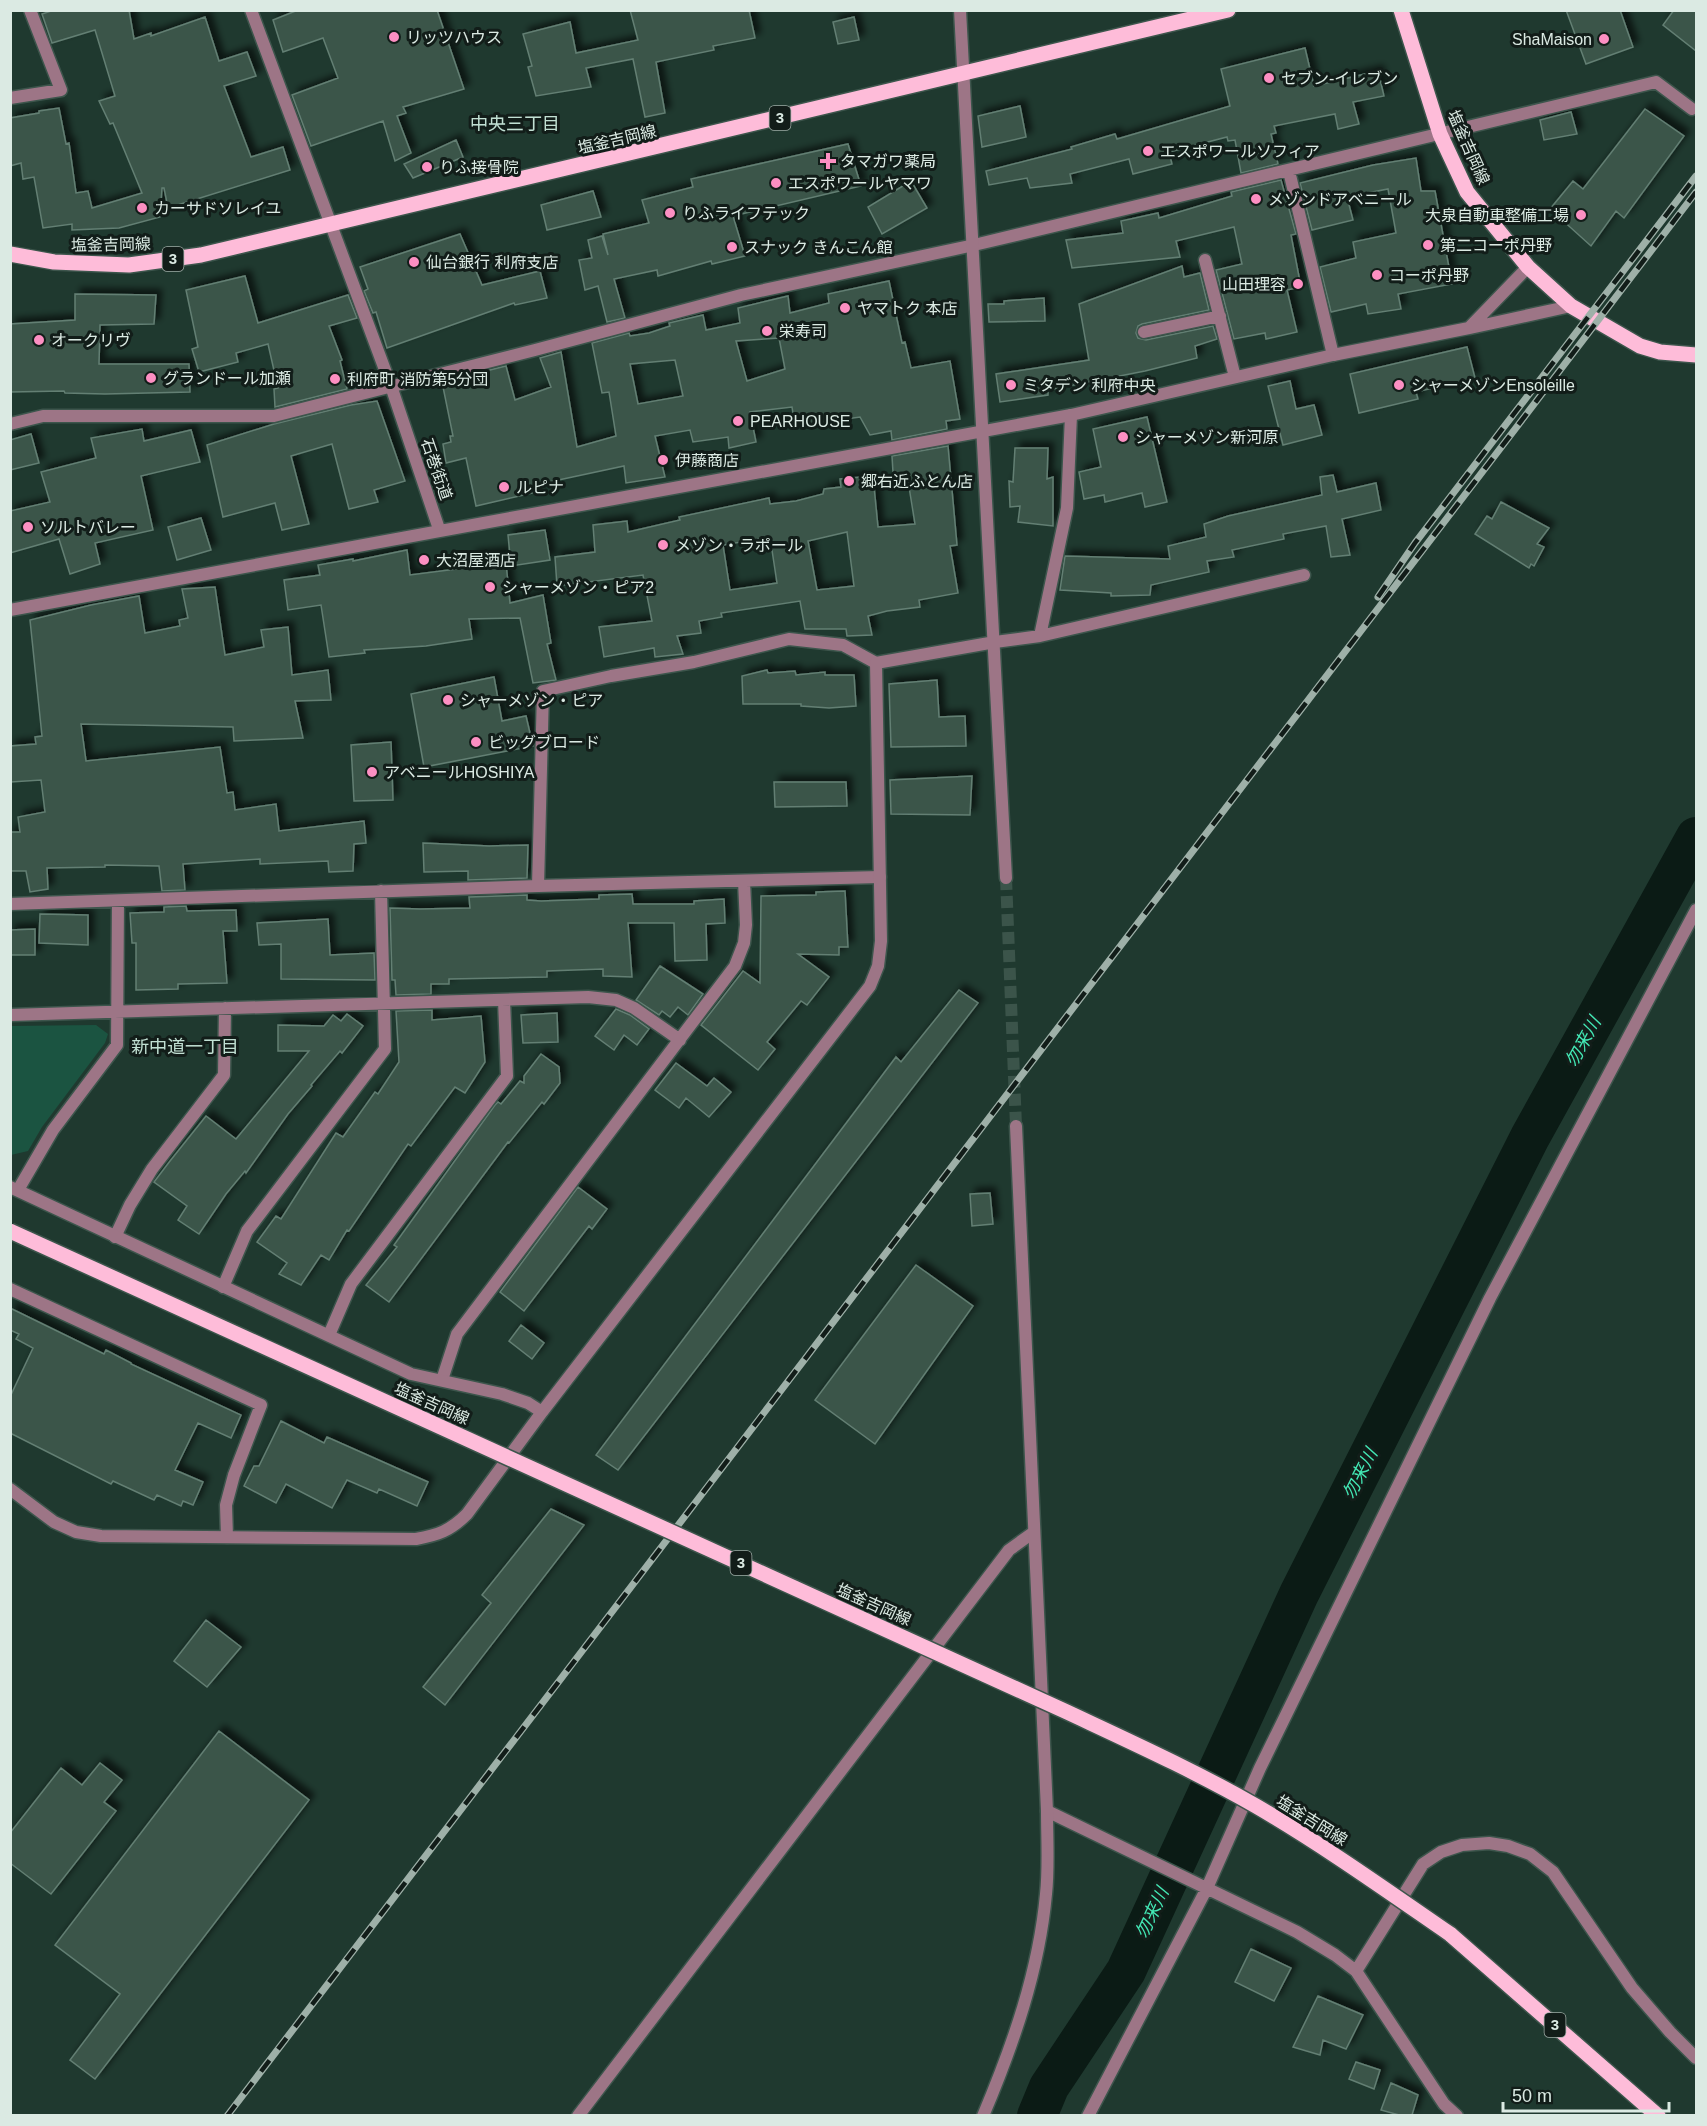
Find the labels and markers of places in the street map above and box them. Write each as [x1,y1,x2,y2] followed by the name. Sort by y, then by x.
[406,29,502,46] place label: リッツハウス
[387,30,401,44] marker: リッツハウス
[1512,31,1592,48] place label: ShaMaison
[1597,32,1611,46] marker: ShaMaison
[1281,70,1398,87] place label: セブン-イレブン
[1262,71,1276,85] marker: セブン-イレブン
[1160,143,1320,160] place label: エスポワールソフィア
[1141,144,1155,158] marker: エスポワールソフィア
[840,153,936,170] place label: タマガワ薬局
[821,154,835,168] marker: タマガワ薬局
[439,159,519,176] place label: りふ接骨院
[420,160,434,174] marker: りふ接骨院
[788,175,932,192] place label: エスポワールヤマワ
[769,176,783,190] marker: エスポワールヤマワ
[1268,191,1412,208] place label: メゾンドアベニール
[1249,192,1263,206] marker: メゾンドアベニール
[154,200,281,217] place label: カーサドソレイユ
[135,201,149,215] marker: カーサドソレイユ
[682,205,810,222] place label: りふライフテック
[663,206,677,220] marker: りふライフテック
[1425,207,1569,224] place label: 大泉自動車整備工場
[1574,208,1588,222] marker: 大泉自動車整備工場
[1440,237,1552,254] place label: 第二コーポ丹野
[1421,238,1435,252] marker: 第二コーポ丹野
[744,239,892,256] place label: スナック きんこん館
[725,240,739,254] marker: スナック きんこん館
[426,254,558,271] place label: 仙台銀行 利府支店
[407,255,421,269] marker: 仙台銀行 利府支店
[1389,267,1469,284] place label: コーポ丹野
[1370,268,1384,282] marker: コーポ丹野
[1222,276,1286,293] place label: 山田理容
[1291,277,1305,291] marker: 山田理容
[857,300,957,317] place label: ヤマトク 本店
[838,301,852,315] marker: ヤマトク 本店
[779,323,827,340] place label: 栄寿司
[760,324,774,338] marker: 栄寿司
[51,332,131,349] place label: オークリヴ
[32,333,46,347] marker: オークリヴ
[163,370,291,387] place label: グランドール加瀬
[144,371,158,385] marker: グランドール加瀬
[347,371,488,388] place label: 利府町 消防第5分団
[328,372,342,386] marker: 利府町 消防第5分団
[1023,377,1155,394] place label: ミタデン 利府中央
[1411,377,1575,394] place label: シャーメゾンEnsoleille
[1004,378,1018,392] marker: ミタデン 利府中央
[1392,378,1406,392] marker: シャーメゾンEnsoleille
[750,413,850,430] place label: PEARHOUSE
[731,414,745,428] marker: PEARHOUSE
[1135,429,1278,446] place label: シャーメゾン新河原
[1116,430,1130,444] marker: シャーメゾン新河原
[675,452,739,469] place label: 伊藤商店
[656,453,670,467] marker: 伊藤商店
[861,473,973,490] place label: 郷右近ふとん店
[842,474,856,488] marker: 郷右近ふとん店
[516,479,564,496] place label: ルピナ
[497,480,511,494] marker: ルピナ
[40,519,136,536] place label: ソルトバレー
[21,520,35,534] marker: ソルトバレー
[675,537,803,554] place label: メゾン・ラポール
[656,538,670,552] marker: メゾン・ラポール
[436,552,516,569] place label: 大沼屋酒店
[417,553,431,567] marker: 大沼屋酒店
[502,579,654,596] place label: シャーメゾン・ピア2
[483,580,497,594] marker: シャーメゾン・ピア2
[460,692,603,709] place label: シャーメゾン・ピア
[441,693,455,707] marker: シャーメゾン・ピア
[488,734,600,751] place label: ビッグブロード
[469,735,483,749] marker: ビッグブロード
[384,764,535,781] place label: アベニールHOSHIYA
[365,765,379,779] marker: アベニールHOSHIYA

